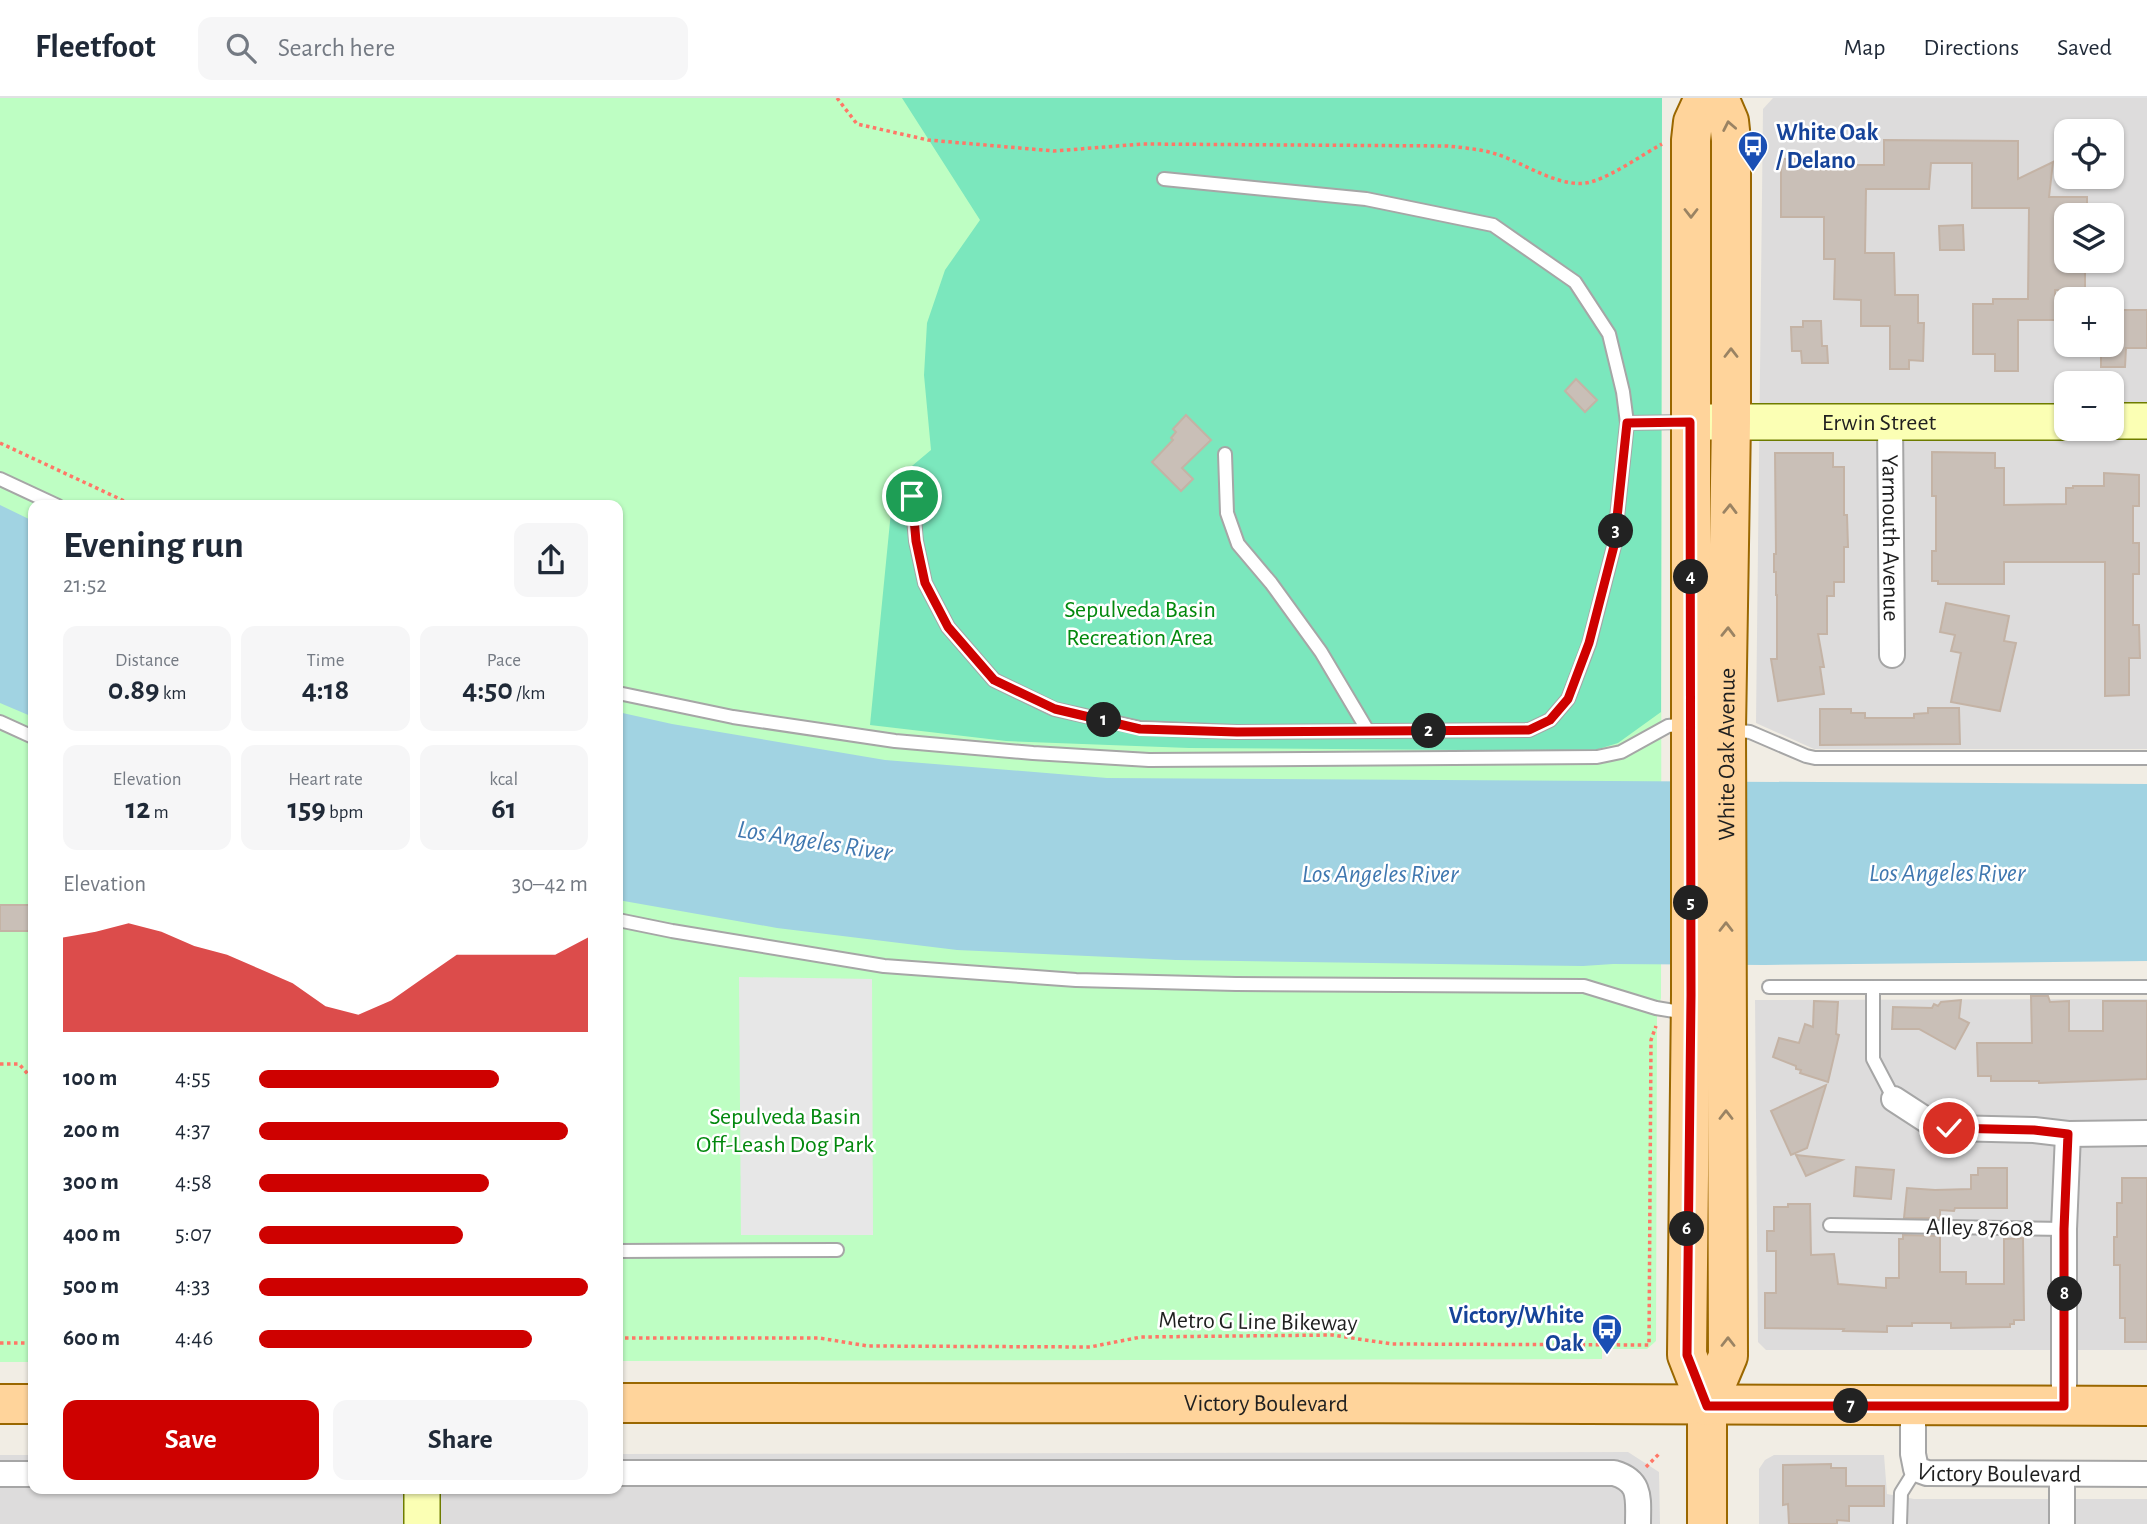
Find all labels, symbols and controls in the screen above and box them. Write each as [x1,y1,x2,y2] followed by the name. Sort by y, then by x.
[198,17,688,80] search box
[222,29,260,67] icon: search
[35,31,156,64] text: Fleetfoot
[278,35,395,61] text: Search here
[1843,36,1885,60] text: Map
[1923,36,2019,60] text: Directions
[2057,36,2112,60] text: Saved
[2054,119,2124,441] map controls
[2054,119,2124,189] button: locate
[1722,120,1737,132] one-way arrow
[1775,121,1878,173] place label: White Oak / Delano
[1736,129,1770,173] bus stop icon: White Oak / Delano
[2054,203,2124,273] button: layers
[1683,208,1699,219] one-way arrow
[2054,287,2124,357] button: +
[1723,347,1739,358] one-way arrow
[2054,371,2124,441] button: −
[1822,411,1936,435] street label: Erwin Street
[1877,454,1903,622] street label: Yarmouth Avenue
[882,466,942,526] pin
[893,477,931,515] icon: arrive
[1722,504,1738,514] one-way arrow
[1598,514,1634,548] pin: 3
[1611,521,1620,540] text: 3
[514,523,588,597] button: share
[63,527,244,565] text: Evening run
[1674,560,1708,594] pin: 4
[1686,567,1695,586] text: 4
[63,574,107,597] text: 21:52
[1064,598,1216,650] park label: Sepulveda Basin Recreation Area
[1720,626,1736,637] one-way arrow
[115,651,179,670] text: Distance
[307,651,344,670] text: Time
[487,651,521,670] text: Pace
[1715,667,1740,841] street label: White Oak Avenue
[108,675,160,705] text: 0.89
[302,675,349,705] text: 4:18
[462,675,513,705] text: 4:50
[160,684,187,703] text: km
[513,684,545,703] text: /km
[1086,702,1122,738] pin: 1
[1100,710,1107,729] text: 1
[1412,714,1446,748] pin: 2
[1424,721,1433,740] text: 2
[113,770,182,789] text: Elevation
[288,770,363,789] text: Heart rate
[489,770,518,789] text: kcal
[126,794,150,824] text: 12
[288,794,326,824] text: 159
[491,794,516,824] text: 61
[150,803,169,822] text: m
[326,803,363,822] text: bpm
[735,816,896,866] water label: Los Angeles River
[1869,860,2027,886] water label: Los Angeles River
[1302,861,1460,887] water label: Los Angeles River
[63,873,146,896] text: Elevation
[512,873,588,896] text: 30–42 m
[1674,886,1708,920] pin: 5
[1686,893,1695,912] text: 5
[1718,921,1734,931] one-way arrow
[63,1067,117,1090] text: 100 m
[175,1067,211,1090] text: 4:55
[1919,1098,1979,1158] pin
[696,1105,874,1157] park label: Sepulveda Basin Off-Leash Dog Park
[1719,1109,1734,1120] one-way arrow
[1930,1109,1968,1147] icon: check
[63,1119,120,1142] text: 200 m
[175,1119,210,1142] text: 4:37
[63,1171,119,1194] text: 300 m
[175,1171,212,1194] text: 4:58
[1670,1212,1704,1246] pin: 6
[1926,1215,2034,1241] street label: Alley 87608
[1682,1219,1691,1238] text: 6
[63,1223,121,1246] text: 400 m
[175,1223,212,1246] text: 5:07
[63,1275,119,1298] text: 500 m
[175,1275,210,1298] text: 4:33
[2048,1276,2082,1312] pin: 8
[2060,1284,2069,1303] text: 8
[1449,1304,1584,1356] place label: Victory/White Oak
[1158,1308,1358,1336] street label: Metro G Line Bikeway
[1590,1312,1624,1356] bus stop icon: Victory/White Oak
[63,1327,120,1350] text: 600 m
[175,1327,213,1350] text: 4:46
[1720,1336,1736,1347] one-way arrow
[1834,1388,1868,1424] pin: 7
[1184,1392,1348,1416] street label: Victory Boulevard
[1846,1396,1855,1415] text: 7
[63,1400,319,1480] button: Save
[333,1400,588,1480] button: Share
[1913,1459,2081,1487] street label: Victory Boulevard

